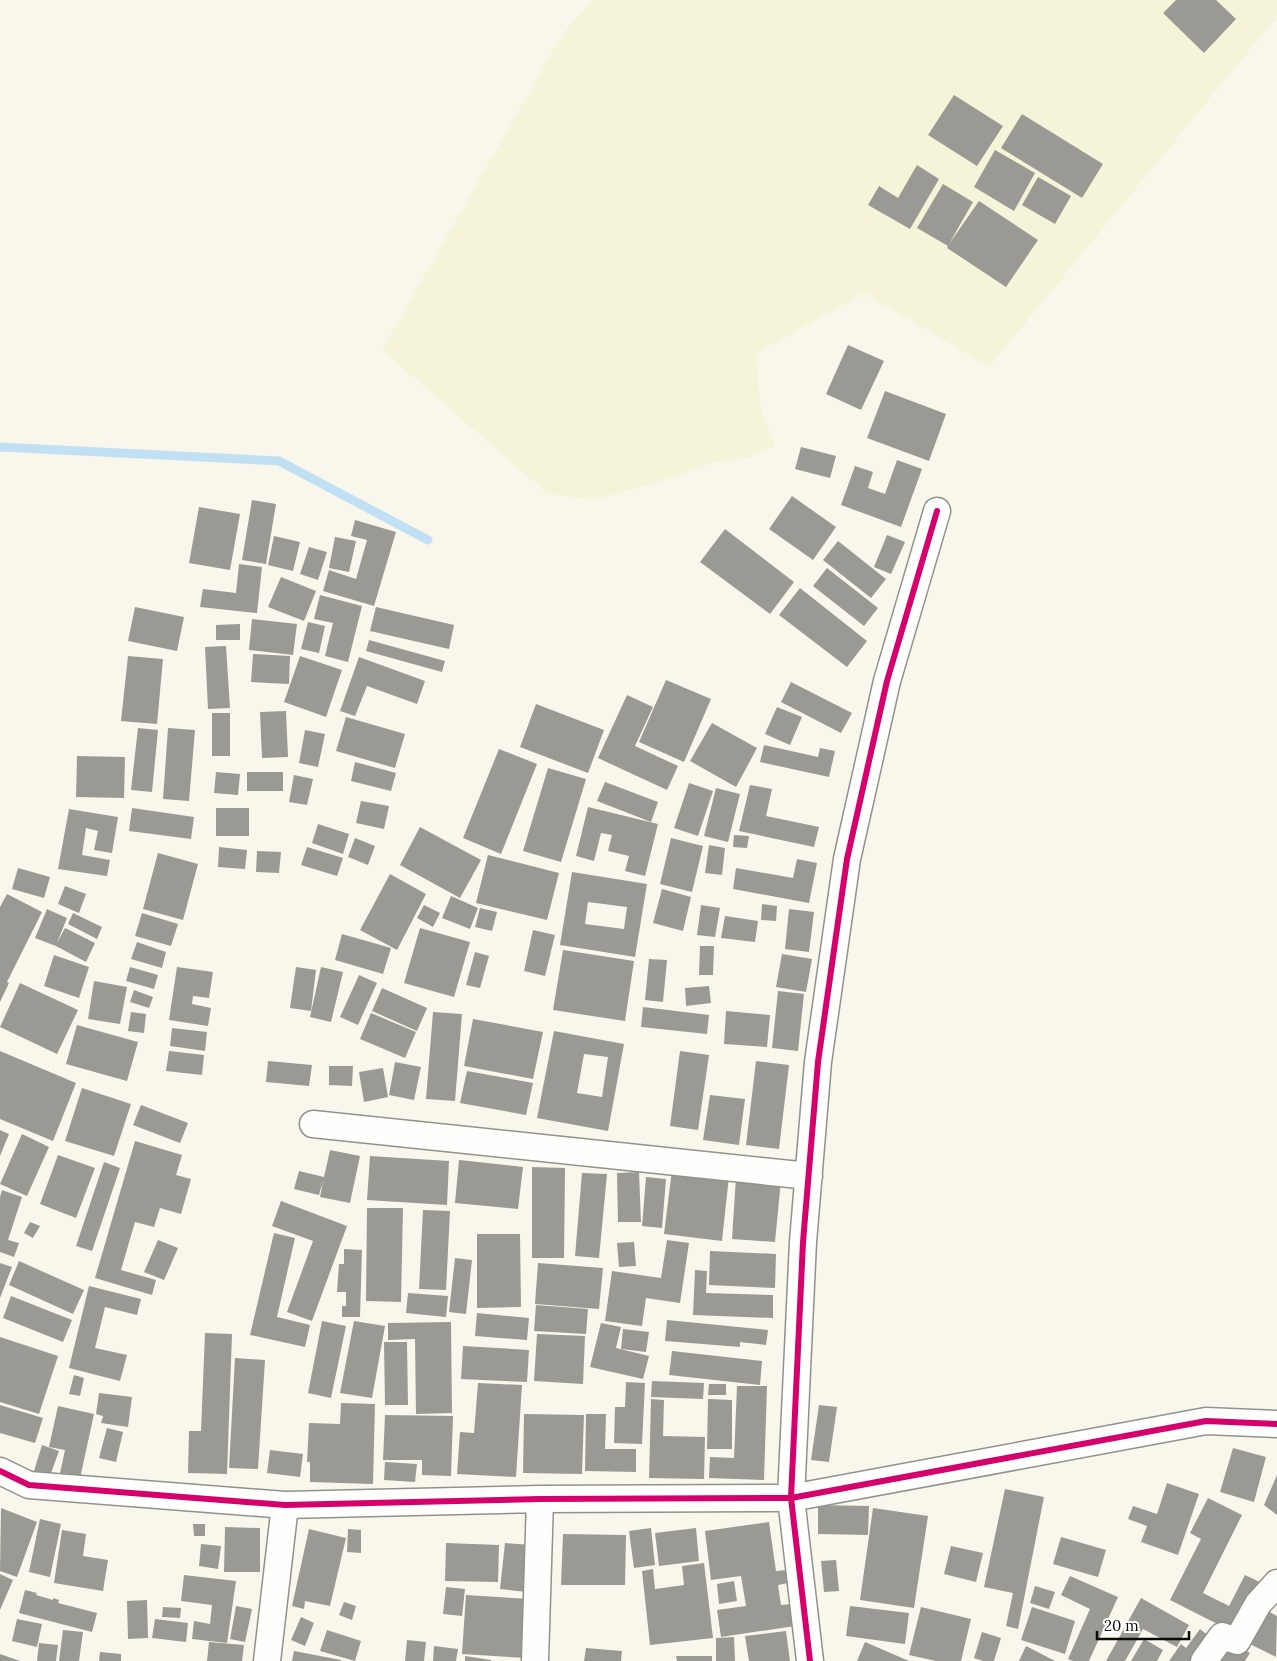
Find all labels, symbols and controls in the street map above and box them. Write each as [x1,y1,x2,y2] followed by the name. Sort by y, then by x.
[1097,1608,1190,1640] scale bar
[1104,1616,1139,1635] text: 20 m

